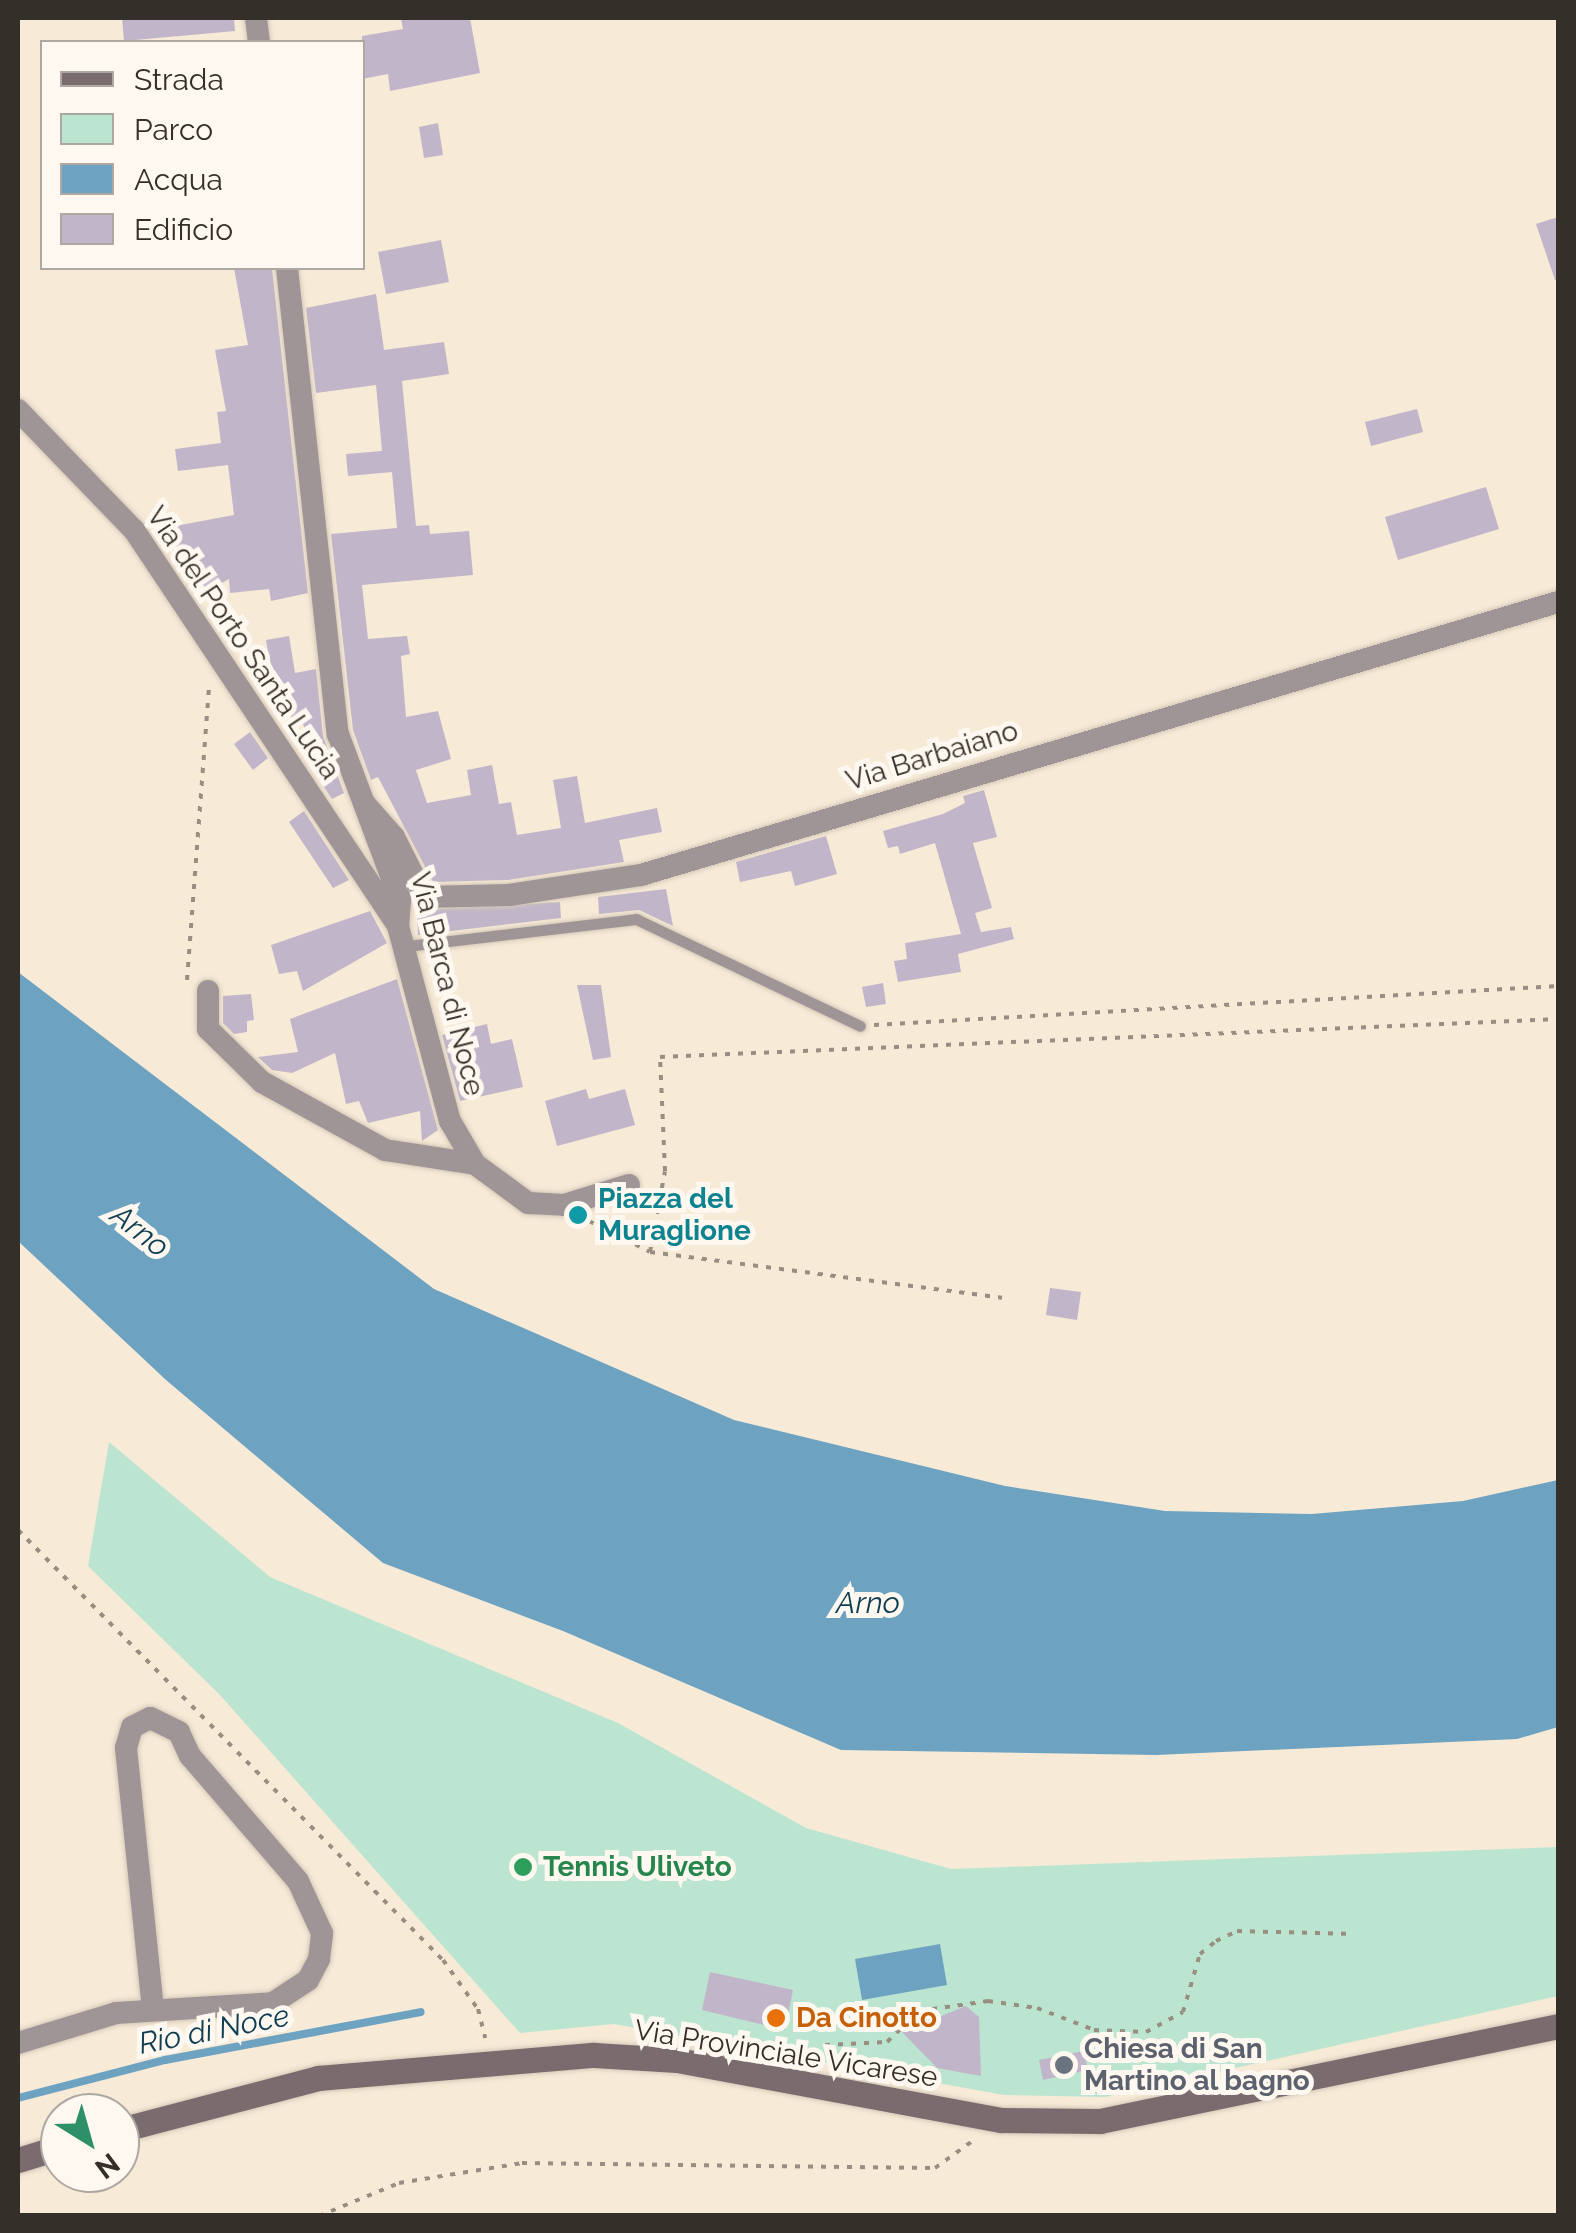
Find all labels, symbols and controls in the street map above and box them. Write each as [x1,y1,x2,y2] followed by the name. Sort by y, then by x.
[40,40,365,270] legend
[134,62,224,97] text: Strada
[134,112,213,147] text: Parco
[134,162,223,197] text: Acqua
[134,212,233,247] text: Edificio
[139,500,347,786] street label: Via del Porto Santa Lucia
[842,714,1022,798] street label: Via Barbaiano
[403,869,491,1099] street label: Via Barca di Noce
[598,1182,751,1248] place label: Piazza del Muraglione
[104,1197,176,1265] water label: Arno
[567,1204,589,1226] marker: Piazza del Muraglione
[836,1585,900,1621] water label: Arno
[543,1850,732,1884] place label: Tennis Uliveto
[512,1856,534,1878] marker: Tennis Uliveto
[136,1998,292,2062] water label: Rio di Noce
[796,2001,937,2035] place label: Da Cinotto
[765,2007,787,2029] marker: Da Cinotto
[632,2013,940,2095] street label: Via Provinciale Vicarese
[1084,2032,1311,2098] place label: Chiesa di San Martino al bagno
[1053,2054,1075,2076] marker: Chiesa di San Martino al bagno
[40,2093,140,2193] north arrow
[89,2146,126,2185] text: N

